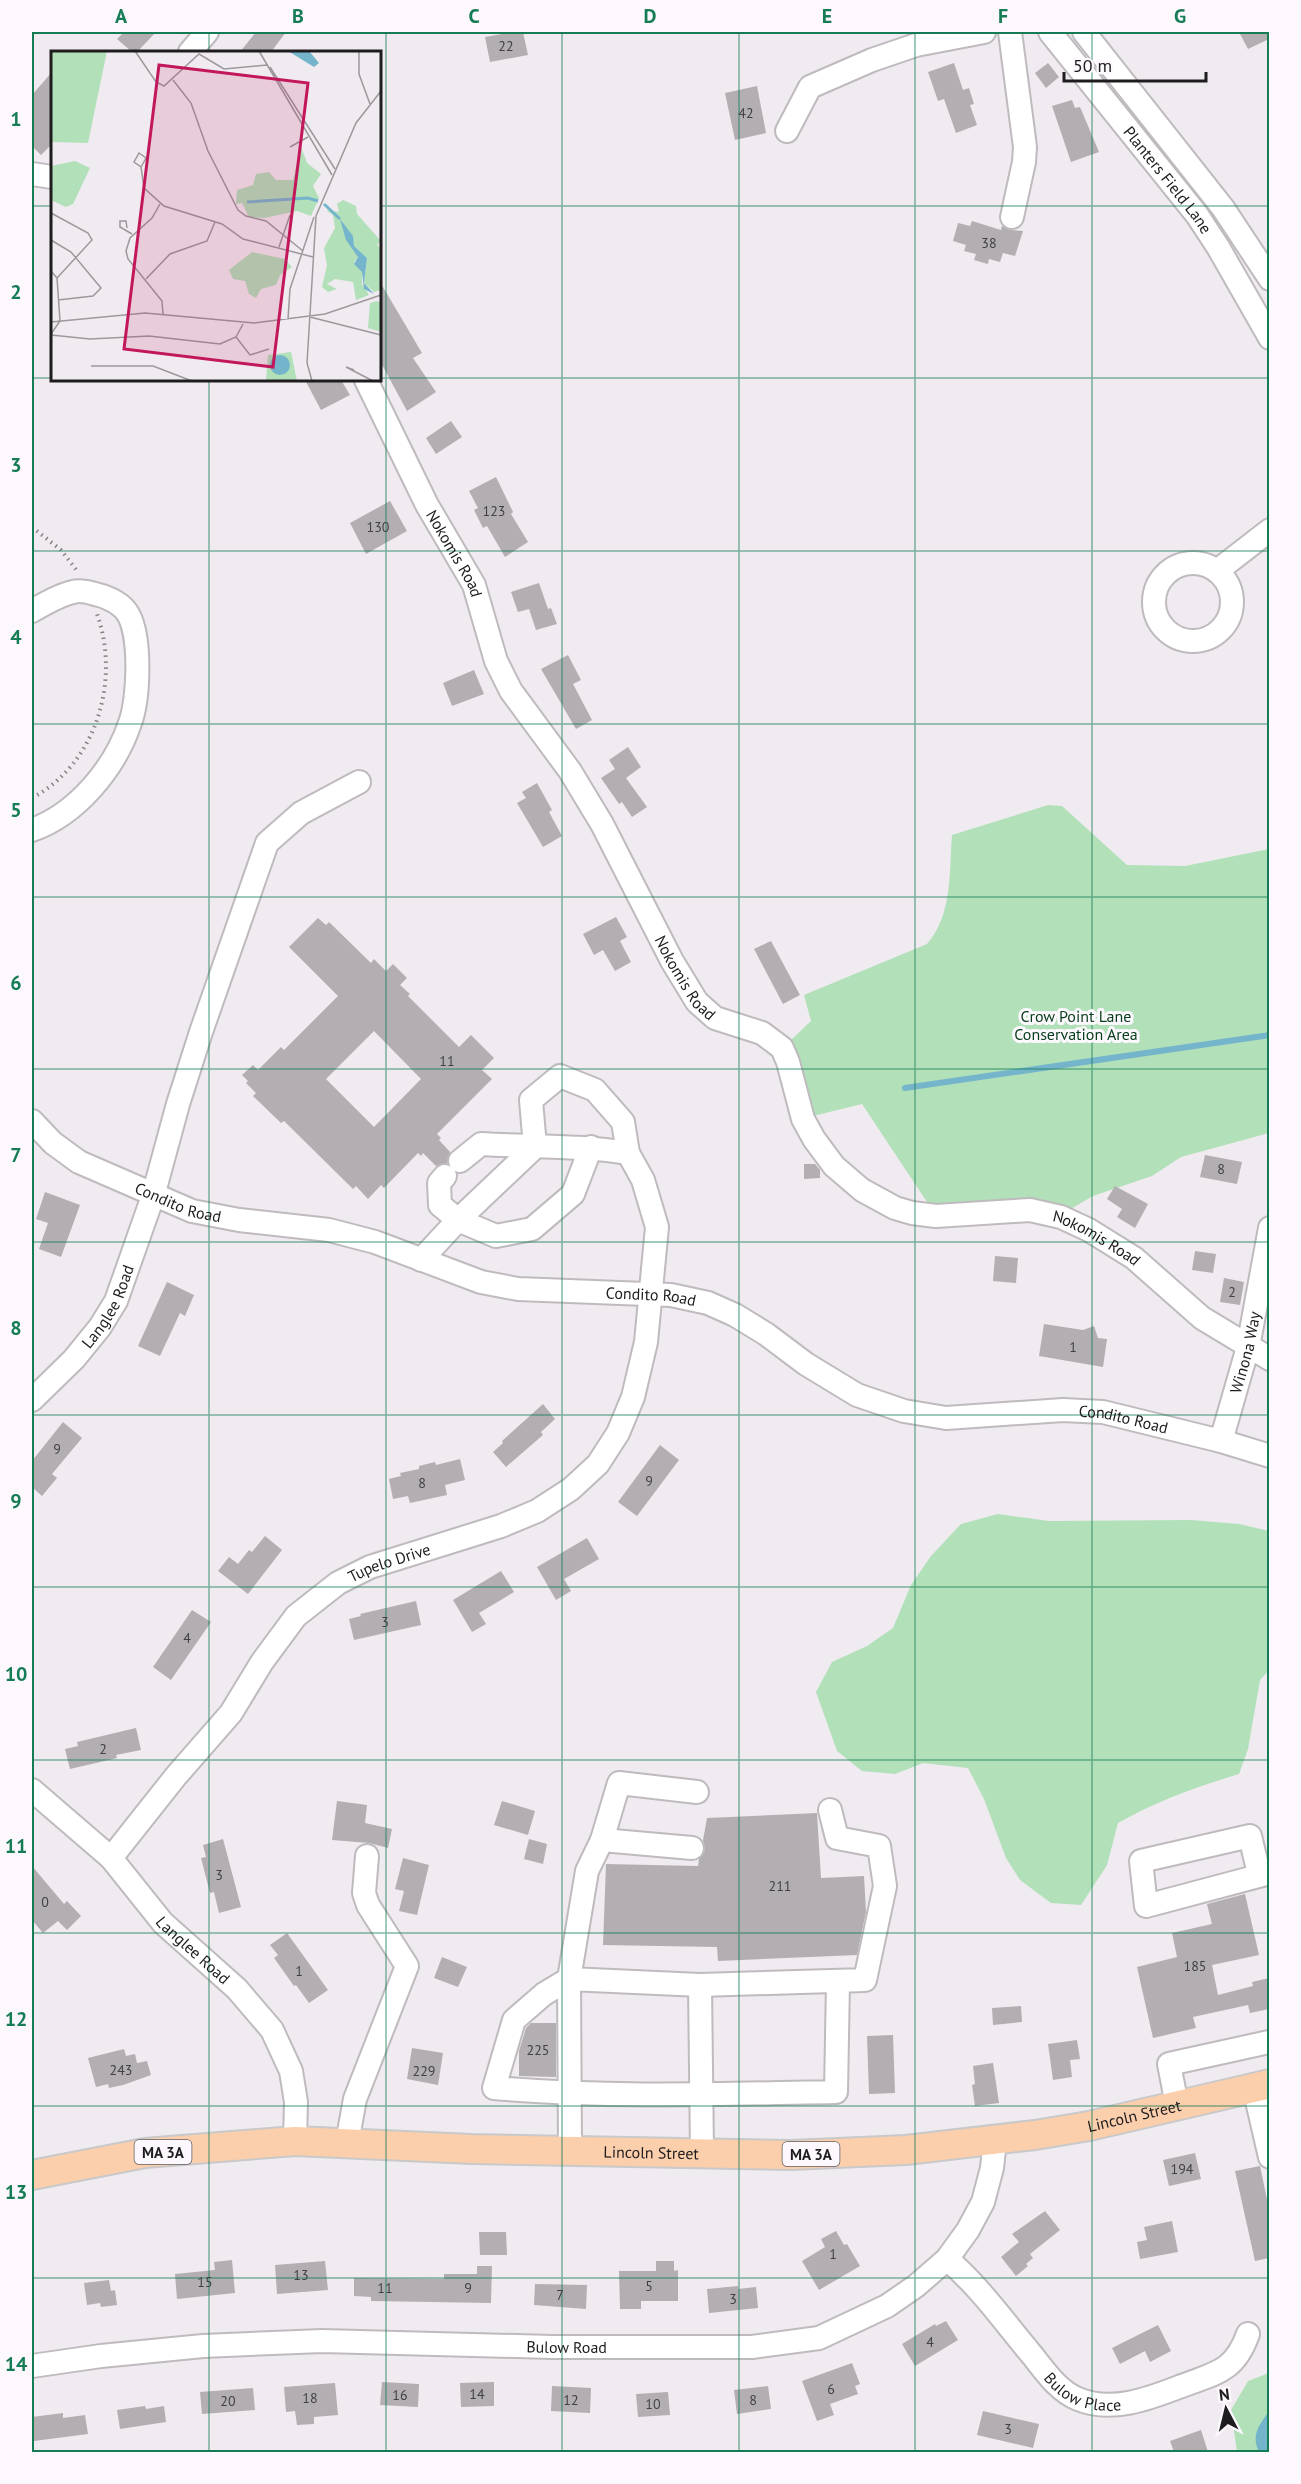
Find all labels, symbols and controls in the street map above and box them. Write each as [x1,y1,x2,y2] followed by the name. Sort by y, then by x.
[115,3,128,29] text: A
[292,3,304,29] text: B
[468,3,480,29] text: C
[644,3,657,29] text: D
[822,3,832,29] text: E
[998,3,1008,29] text: F
[1174,3,1186,29] text: G
[498,37,514,55] house number: 22
[1064,45,1206,83] scale bar
[51,51,381,381] inset map
[1073,54,1112,77] text: 50 m
[738,104,754,122] house number: 42
[10,106,22,132] text: 1
[1119,122,1216,237] street label: Planters Field Lane
[981,234,997,252] house number: 38
[10,279,22,305] text: 2
[10,452,22,478] text: 3
[483,502,505,520] house number: 123
[422,506,487,599] street label: Nokomis Road
[367,518,390,536] house number: 130
[10,624,22,650] text: 4
[10,797,22,823] text: 5
[651,932,720,1024] street label: Nokomis Road
[10,970,22,996] text: 6
[1014,1006,1138,1044] park label: Crow Point Lane Conservation Area
[439,1052,455,1070] house number: 11
[10,1142,22,1168] text: 7
[1217,1160,1225,1178] house number: 8
[132,1177,223,1226] street label: Condito Road
[1051,1206,1145,1269] street label: Nokomis Road
[77,1262,138,1352] street label: Langlee Road
[605,1282,698,1310] street label: Condito Road
[1228,1283,1236,1301] house number: 2
[1225,1309,1264,1395] street label: Winona Way
[10,1315,22,1341] text: 8
[1069,1338,1077,1356] house number: 1
[1078,1401,1170,1438] street label: Condito Road
[53,1440,61,1458] house number: 9
[645,1472,653,1490] house number: 9
[418,1474,426,1492] house number: 8
[10,1488,22,1514] text: 9
[345,1539,433,1586] street label: Tupelo Drive
[381,1613,389,1631] house number: 3
[183,1629,191,1647] house number: 4
[5,1661,27,1687] text: 10
[99,1740,107,1758] house number: 2
[5,1833,27,1859] text: 11
[215,1866,223,1884] house number: 3
[769,1877,791,1895] house number: 211
[41,1893,49,1911] house number: 0
[152,1912,234,1988] street label: Langlee Road
[1184,1957,1206,1975] house number: 185
[295,1962,303,1980] house number: 1
[5,2006,27,2032] text: 12
[527,2041,549,2059] house number: 225
[110,2061,132,2079] house number: 243
[413,2062,435,2080] house number: 229
[1085,2095,1184,2136] street label: Lincoln Street
[134,2140,192,2164] road number: MA 3A
[603,2141,700,2163] street label: Lincoln Street
[782,2142,840,2166] road number: MA 3A
[1171,2160,1194,2178] house number: 194
[5,2179,27,2205] text: 13
[829,2245,837,2263] house number: 1
[293,2266,309,2284] house number: 13
[197,2273,213,2291] house number: 15
[645,2277,653,2295] house number: 5
[377,2279,393,2297] house number: 11
[464,2279,472,2297] house number: 9
[556,2286,564,2304] house number: 7
[729,2290,737,2308] house number: 3
[926,2333,934,2351] house number: 4
[526,2336,607,2357] street label: Bulow Road
[5,2351,28,2377] text: 14
[1040,2368,1122,2415] street label: Bulow Place
[1196,2379,1256,2439] north arrow
[827,2380,835,2398] house number: 6
[1218,2384,1231,2405] text: N
[469,2385,485,2403] house number: 14
[392,2386,408,2404] house number: 16
[302,2389,318,2407] house number: 18
[563,2391,579,2409] house number: 12
[749,2391,757,2409] house number: 8
[220,2392,236,2410] house number: 20
[645,2395,661,2413] house number: 10
[1004,2420,1012,2438] house number: 3

